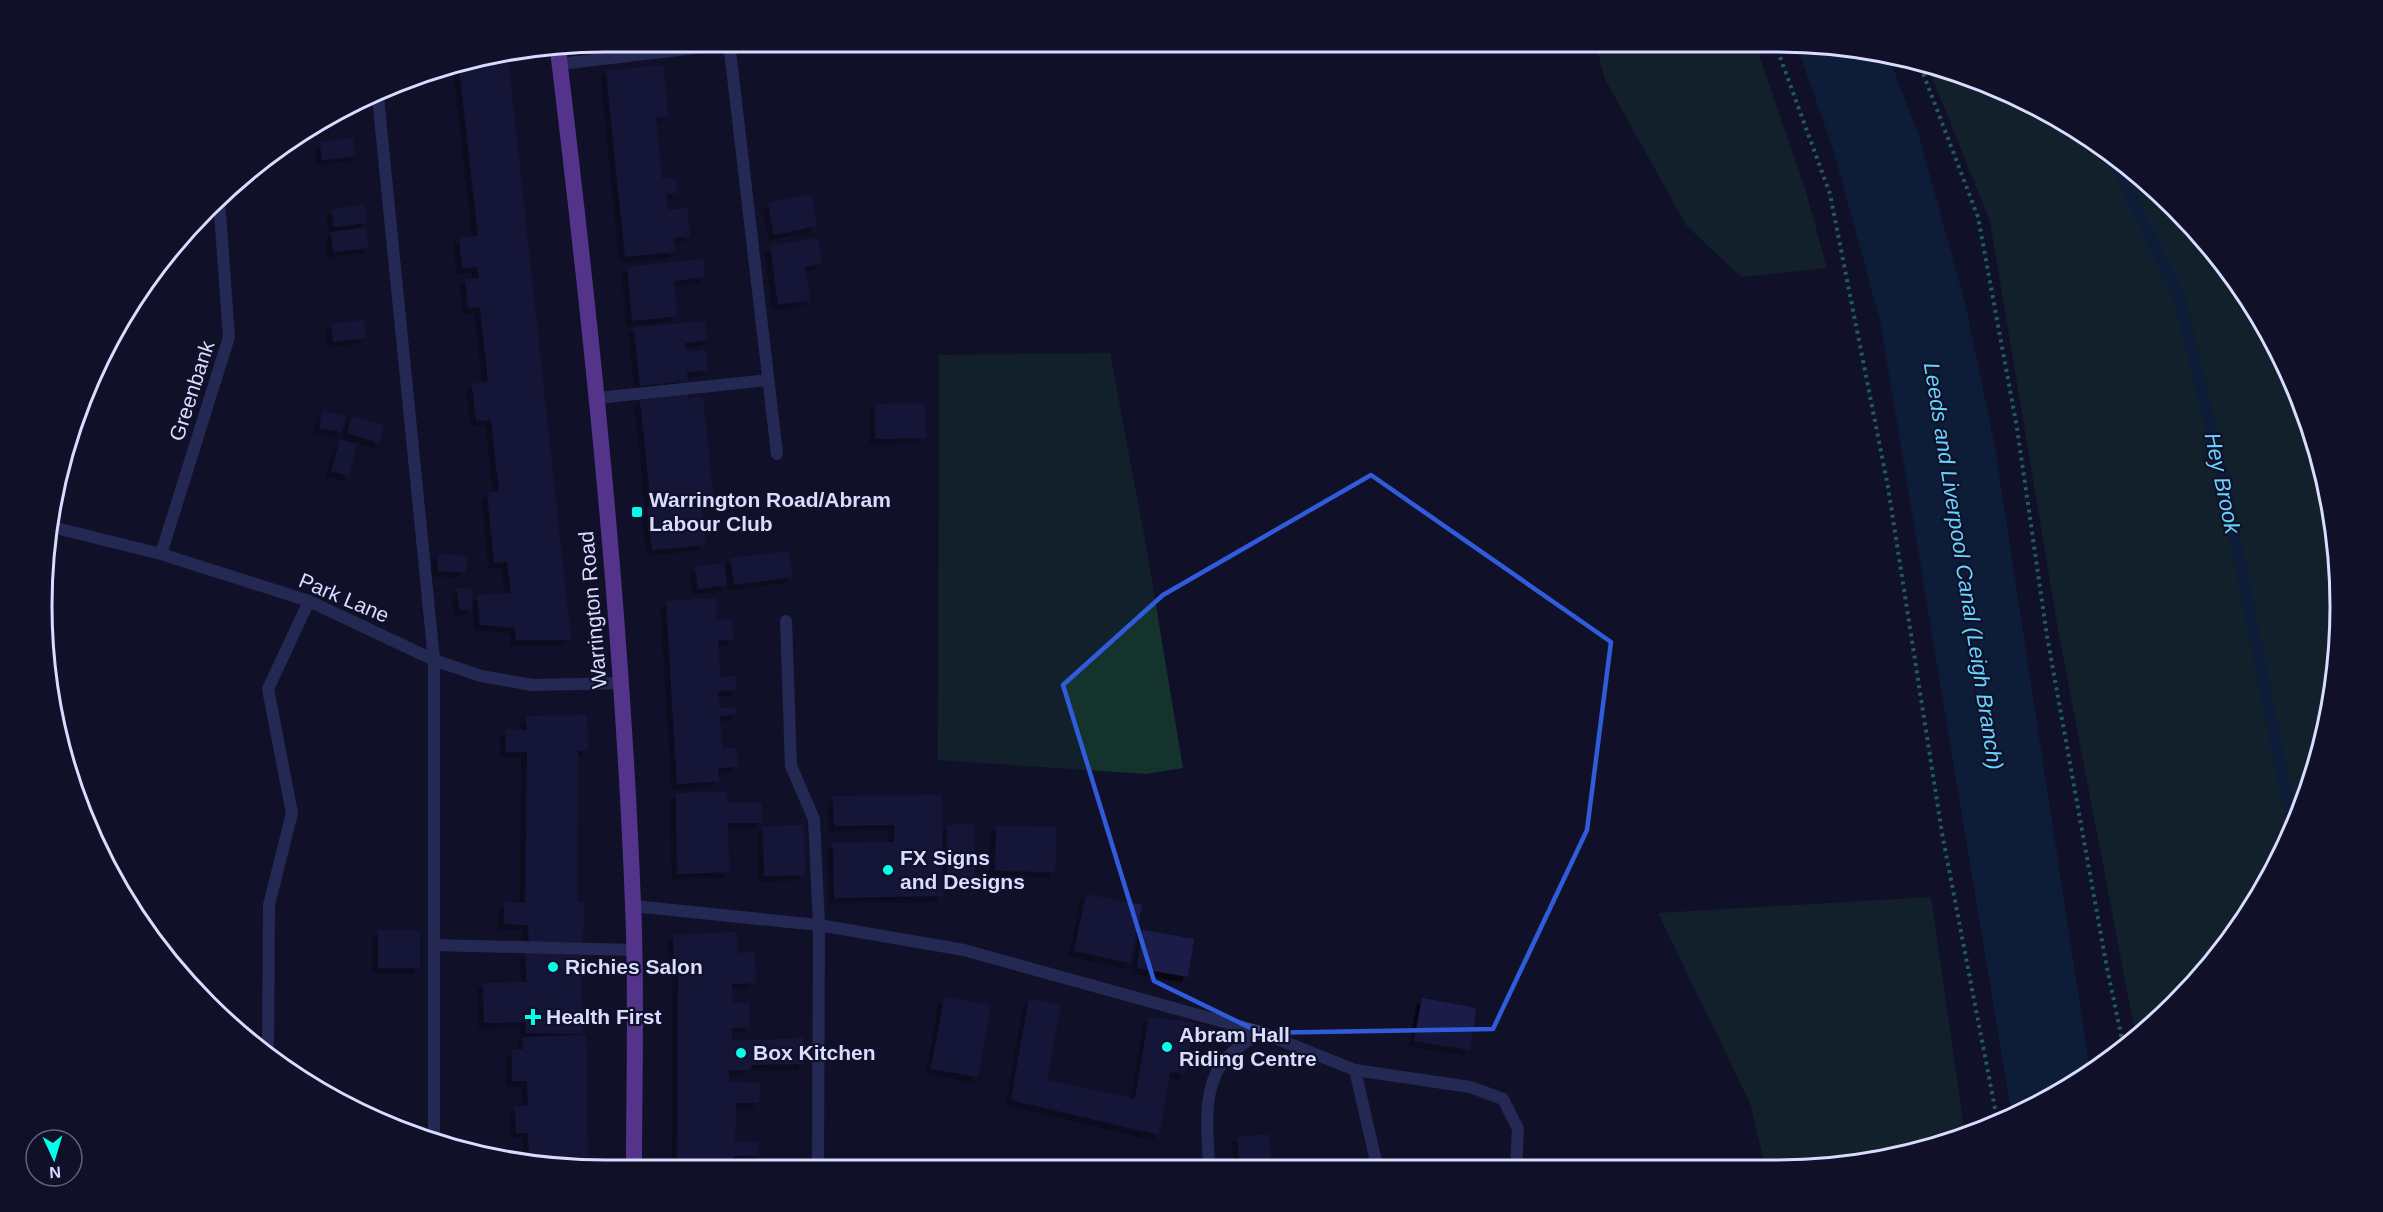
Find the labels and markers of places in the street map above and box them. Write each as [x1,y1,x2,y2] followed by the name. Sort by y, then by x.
[649,488,891,535] place label: Warrington Road/Abram Labour Club
[630,505,644,519] marker: Warrington Road/Abram Labour Club
[900,846,1025,893] place label: FX Signs and Designs
[881,863,895,877] marker: FX Signs and Designs
[565,955,703,978] place label: Richies Salon
[546,960,560,974] marker: Richies Salon
[546,1005,662,1028] place label: Health First
[524,1008,542,1026] marker: Health First
[1179,1023,1317,1070] place label: Abram Hall Riding Centre
[1160,1040,1174,1054] marker: Abram Hall Riding Centre
[753,1041,876,1064] place label: Box Kitchen
[734,1046,748,1060] marker: Box Kitchen

